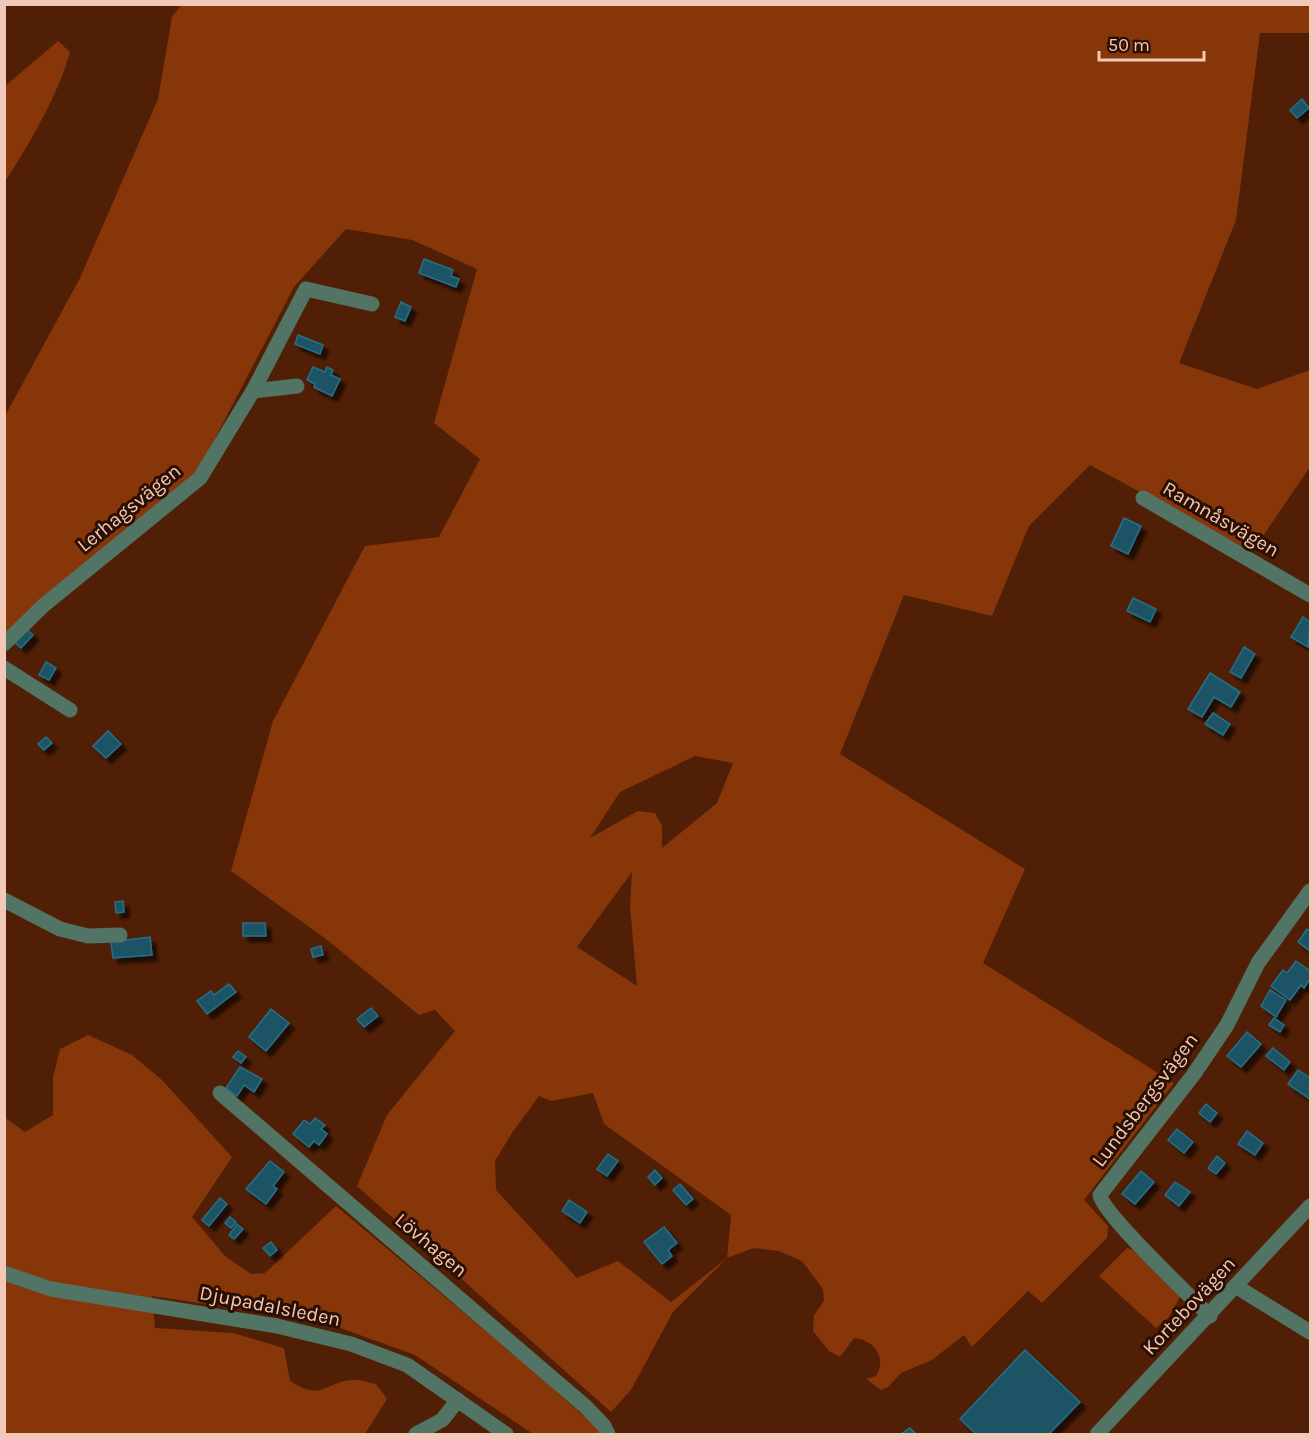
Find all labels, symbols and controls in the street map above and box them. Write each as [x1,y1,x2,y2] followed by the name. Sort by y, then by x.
[1099,24,1204,62] scale bar
[1108,34,1150,56] text: 50 m
[73,459,185,557] street label: Lerhagsvägen
[1159,476,1283,562] street label: Ramnåsvägen
[1087,1029,1203,1171] street label: Lundsbergsvägen
[390,1208,472,1282] street label: Lövhagen
[1138,1252,1240,1360] street label: Kortebovägen
[197,1281,343,1331] street label: Djupadalsleden

